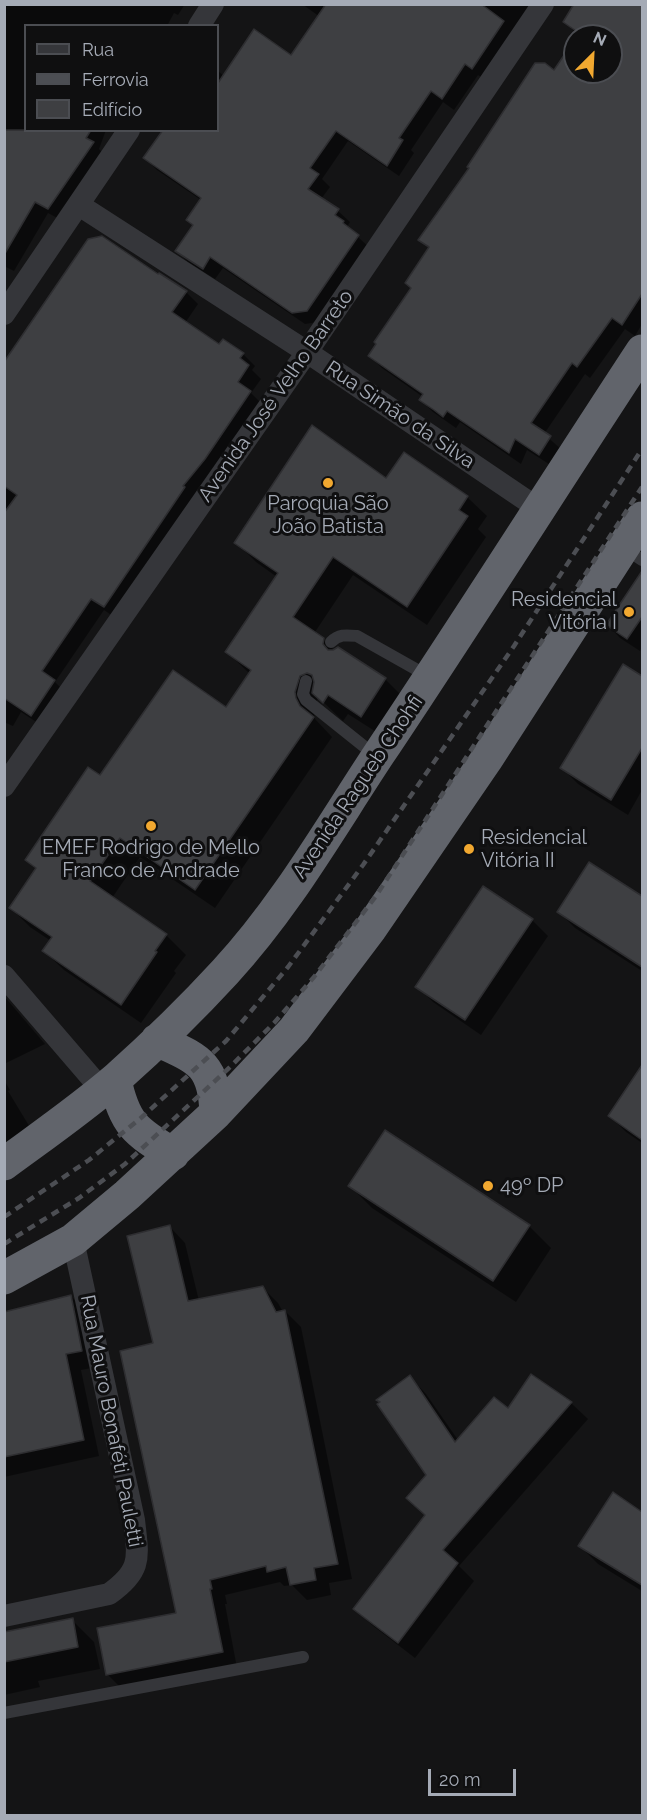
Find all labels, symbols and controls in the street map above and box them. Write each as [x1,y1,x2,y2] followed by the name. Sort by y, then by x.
[24,24,219,132] legend
[563,24,623,84] north arrow
[590,28,609,50] text: N
[82,39,114,60] text: Rua
[82,69,149,90] text: Ferrovia
[82,99,142,120] text: Edifício
[194,285,358,507] street label: Avenida José Velho Barreto
[321,356,479,474] street label: Rua Simão da Silva
[321,476,335,490] marker: Paroquia São João Batista
[267,492,389,539] place label: Paroquia São João Batista
[511,588,617,635] place label: Residencial Vitória I
[622,605,636,619] marker: Residencial Vitória I
[288,691,428,883] street label: Avenida Ragueb Chohfi
[144,819,158,833] marker: EMEF Rodrigo de Mello Franco de Andrade
[481,826,587,873] place label: Residencial Vitória II
[42,836,260,883] place label: EMEF Rodrigo de Mello Franco de Andrade
[462,842,476,856] marker: Residencial Vitória II
[500,1174,563,1198] place label: 49º DP
[481,1179,495,1193] marker: 49º DP
[75,1293,147,1549] street label: Rua Mauro Bonaféti Pauletti
[431,1757,520,1795] scale bar
[439,1769,481,1790] text: 20 m

